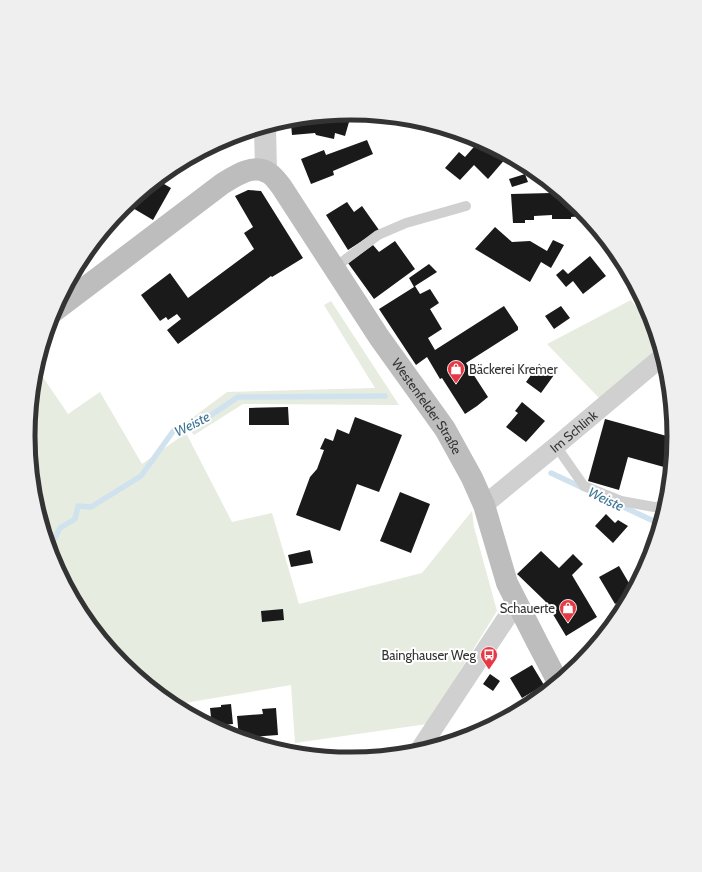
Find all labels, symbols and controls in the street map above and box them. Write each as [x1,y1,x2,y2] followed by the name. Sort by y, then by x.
[389,355,465,457] street label: Westenfelder Straße
[446,359,466,384] shop icon: Bäckerei Kremer
[469,361,558,377] place label: Bäckerei Kremer
[171,407,213,441] water label: Weiste
[547,407,601,456] street label: Im Schlink
[585,483,627,515] water label: Weiste
[558,598,578,623] shop icon: Schauerte
[500,600,555,616] place label: Schauerte
[479,645,499,670] bus stop icon: Bainghauser Weg
[381,647,477,663] place label: Bainghauser Weg

